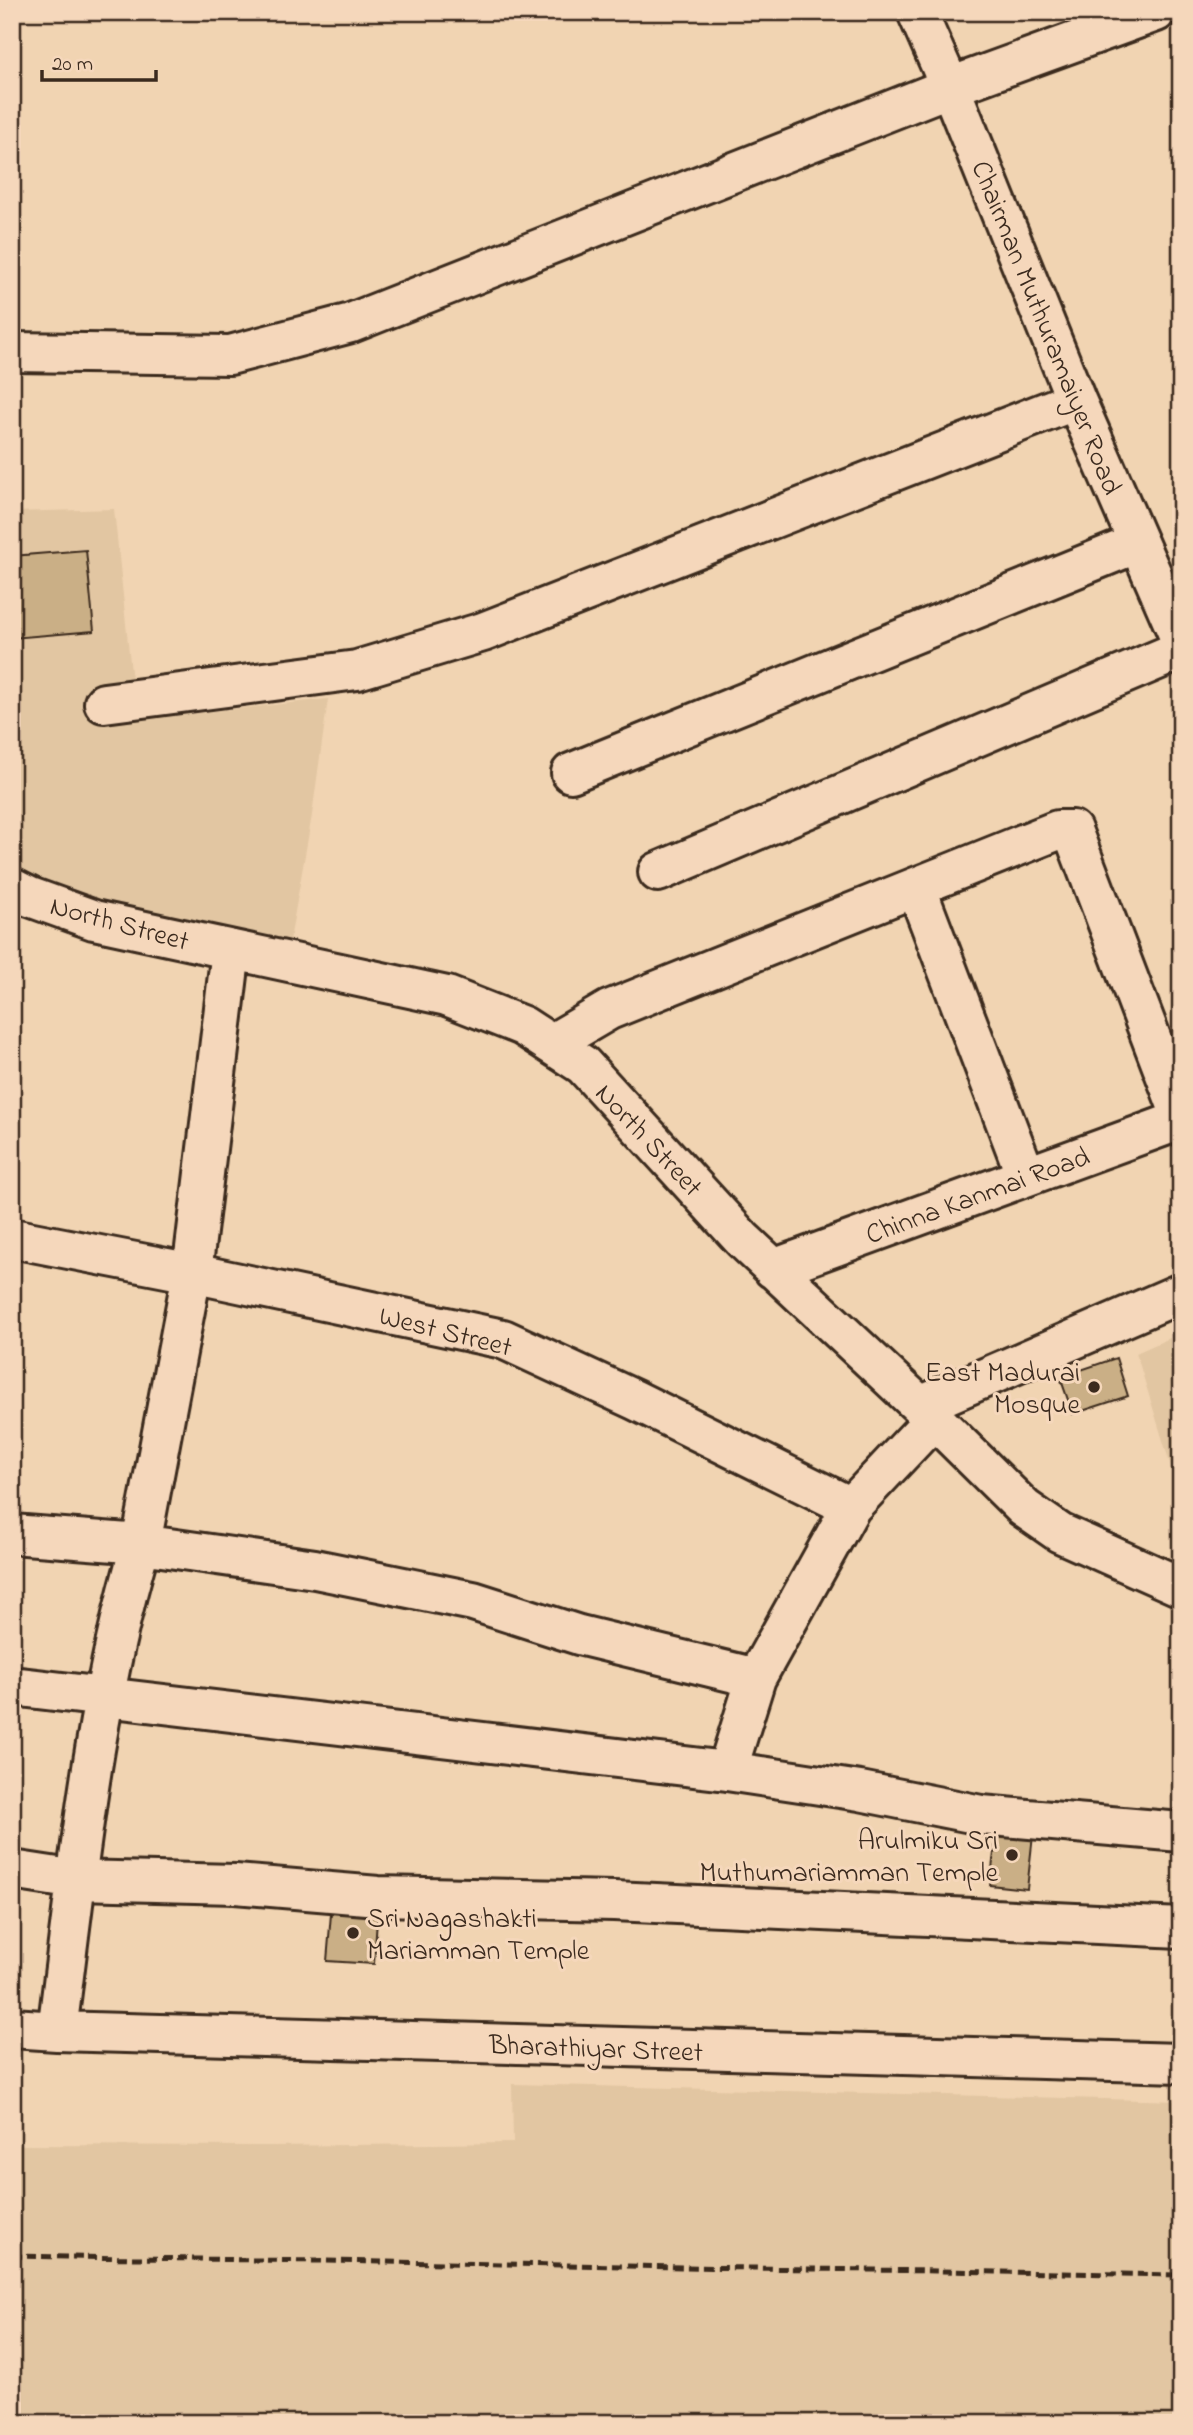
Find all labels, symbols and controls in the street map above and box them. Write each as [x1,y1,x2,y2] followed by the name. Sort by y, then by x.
[42,38,156,82] scale bar
[52,50,93,80] text: 20 m
[959,155,1131,502] street label: Chairman Muthuramaiyer Road
[45,887,193,964] street label: North Street
[584,1075,711,1207] street label: North Street
[860,1138,1096,1257] street label: Chinna Kanmai Road
[374,1297,516,1370] street label: West Street
[925,1354,1080,1427] place label: East Madurai Mosque
[1086,1379,1102,1395] marker: East Madurai Mosque
[699,1822,998,1895] place label: Arulmiku Sri Muthumariamman Temple
[1004,1847,1020,1863] marker: Arulmiku Sri Muthumariamman Temple
[367,1900,590,1973] place label: Sri Nagashakti Mariamman Temple
[345,1925,361,1941] marker: Sri Nagashakti Mariamman Temple
[487,2026,704,2075] street label: Bharathiyar Street

